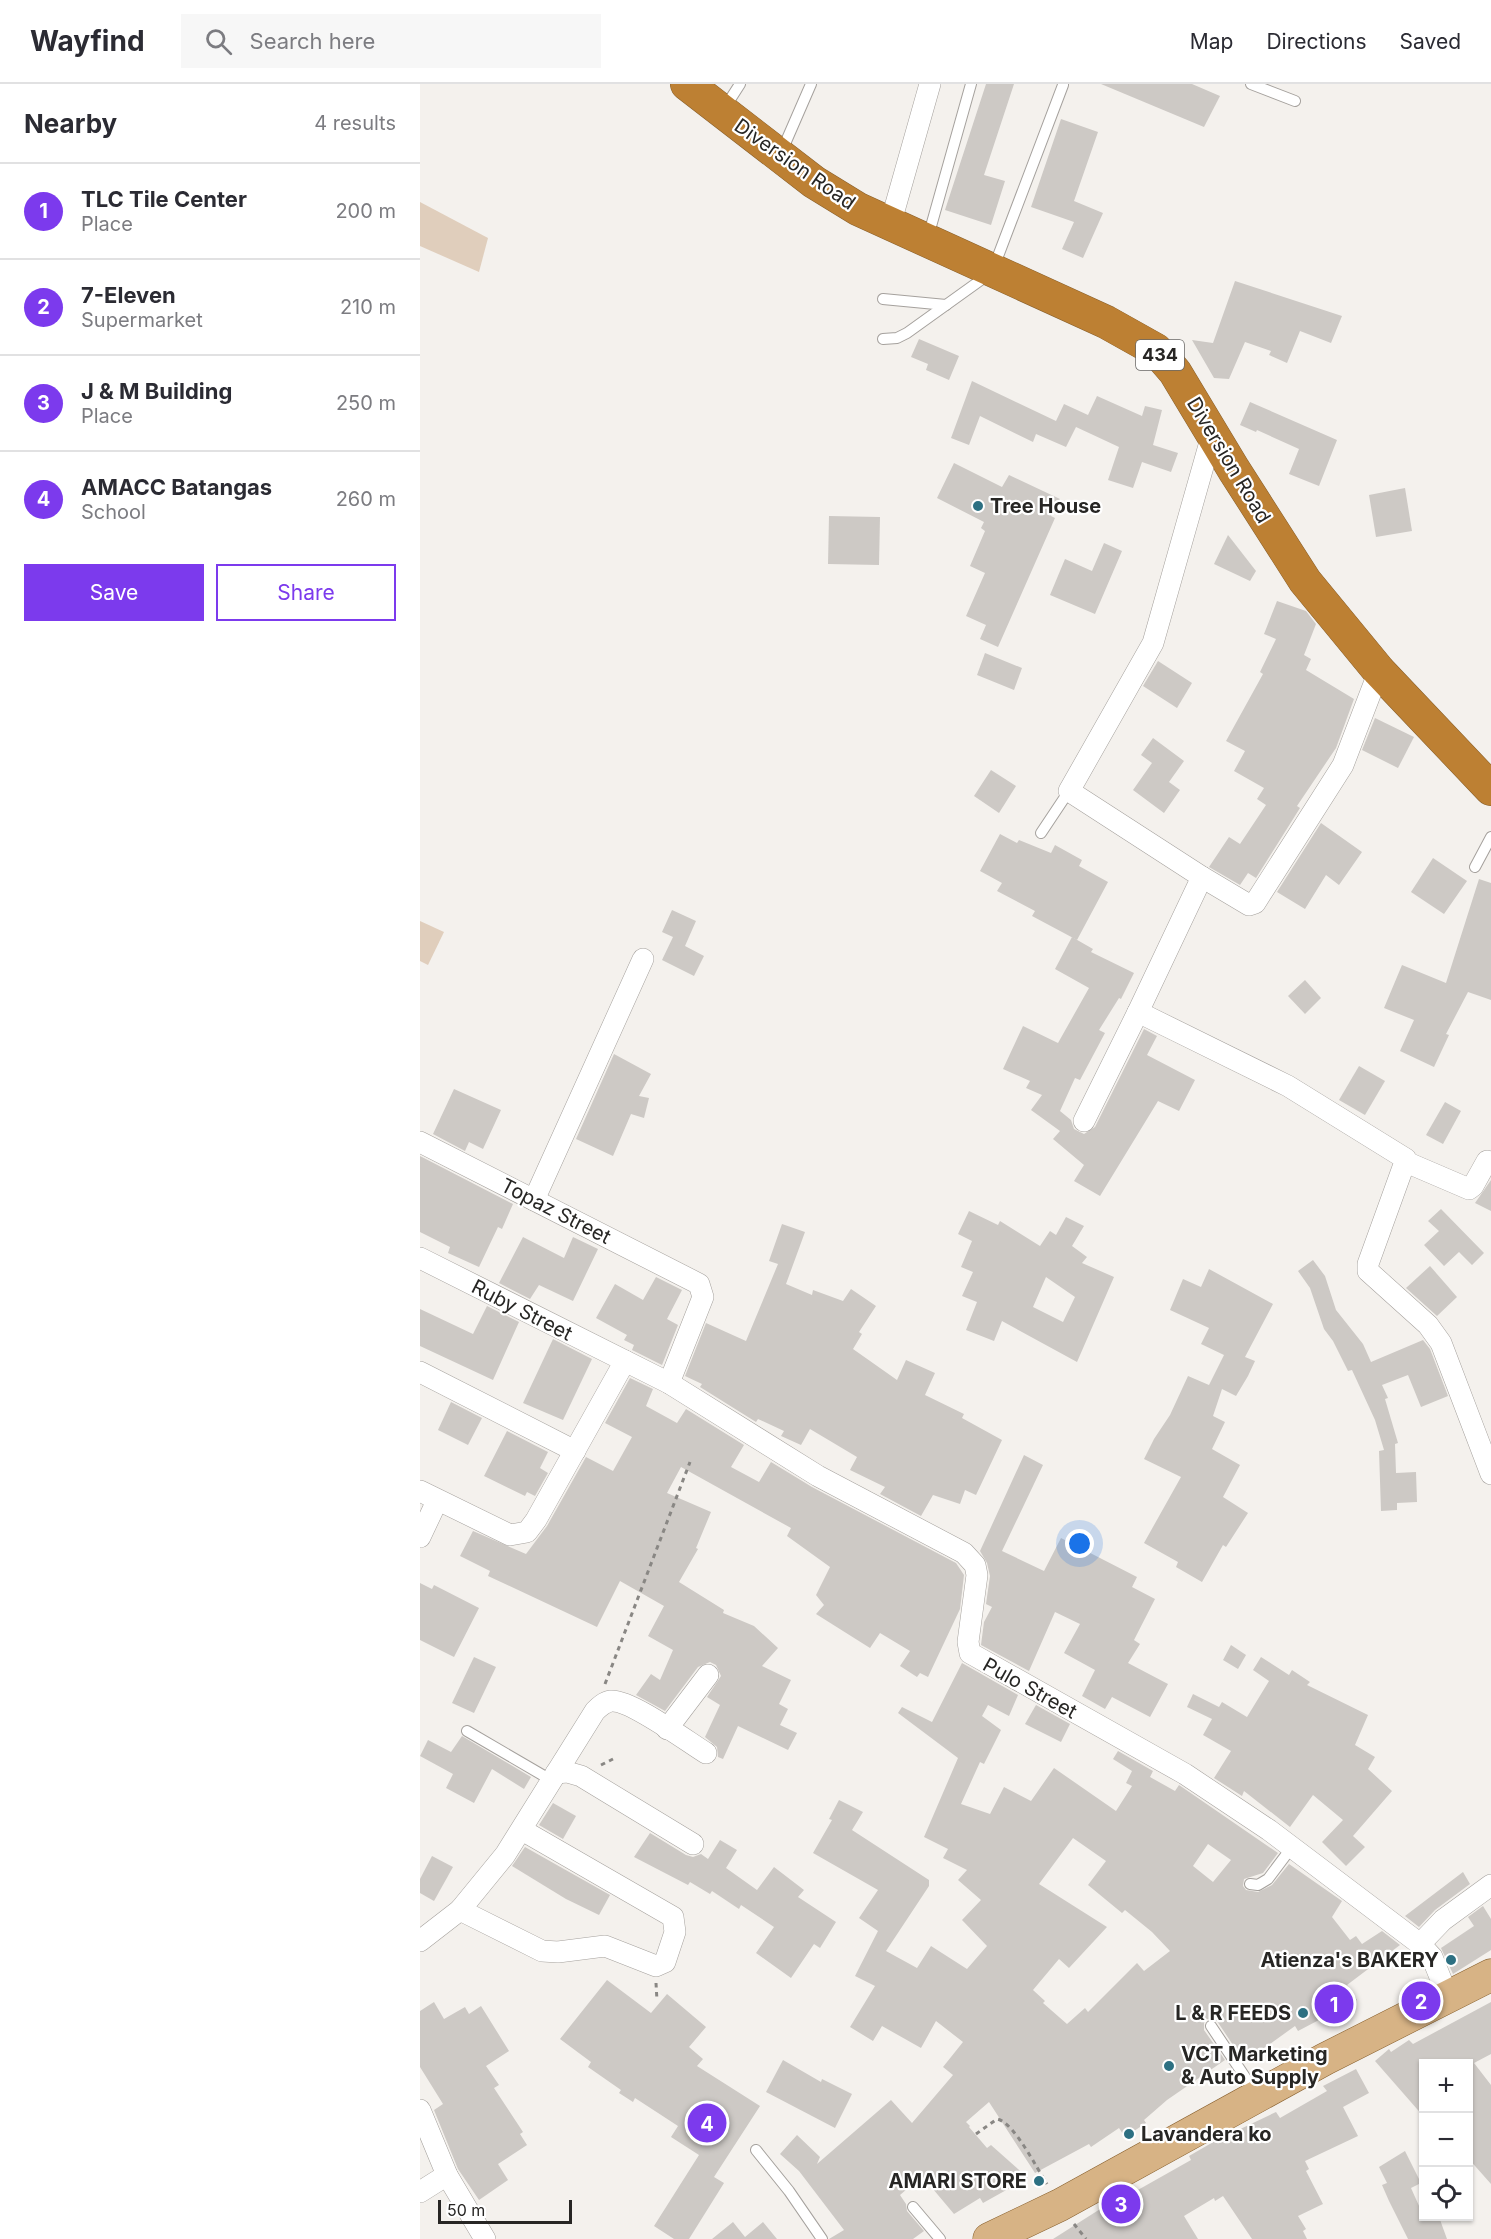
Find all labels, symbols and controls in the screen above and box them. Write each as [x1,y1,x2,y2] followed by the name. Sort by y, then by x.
[181,14,601,68] search box
[30,24,145,58] text: Wayfind
[202,25,235,58] icon: search
[250,28,375,54] text: Search here
[1190,29,1233,54] text: Map
[1266,29,1367,54] text: Directions
[1400,29,1461,54] text: Saved
[24,108,117,139] text: Nearby
[314,111,396,135] text: 4 results
[730,113,860,215] street label: Diversion Road
[81,186,247,212] text: TLC Tile Center
[39,199,48,223] text: 1
[335,199,396,223] text: 200 m
[81,212,133,236] text: Place
[81,282,176,308] text: 7-Eleven
[37,295,50,319] text: 2
[340,295,396,319] text: 210 m
[81,308,203,332] text: Supermarket
[1136,340,1184,370] road number: 434
[81,378,232,404] text: J & M Building
[37,391,50,415] text: 3
[336,391,396,415] text: 250 m
[1182,393,1276,527] street label: Diversion Road
[81,404,133,428] text: Place
[81,474,272,500] text: AMACC Batangas
[37,487,50,511] text: 4
[336,487,396,511] text: 260 m
[990,494,1101,518] place label: Tree House
[971,499,985,513] marker: Tree House
[81,500,146,524] text: School
[24,564,204,621] button: Save
[216,564,396,621] button: Share
[497,1173,615,1249] street label: Topaz Street
[468,1274,577,1346] street label: Ruby Street
[1065,1529,1094,1558] your location
[979,1652,1081,1724] street label: Pulo Street
[1260,1948,1439,1972] place label: Atienza's BAKERY
[1444,1953,1458,1967] marker: Atienza's BAKERY
[1402,1978,1440,2024] pin: 2
[1314,1982,1354,2026] pin: 1
[1175,2001,1291,2025] place label: L & R FEEDS
[1296,2006,1310,2020] marker: L & R FEEDS
[1181,2042,1328,2089] place label: VCT Marketing & Auto Supply
[1162,2059,1176,2073] marker: VCT Marketing & Auto Supply
[1419,2059,1473,2221] map controls
[1419,2059,1473,2113] button: +
[688,2100,726,2146] pin: 4
[1419,2113,1473,2167] button: −
[1141,2122,1272,2146] place label: Lavandera ko
[1122,2127,1136,2141] marker: Lavandera ko
[1419,2167,1473,2221] button: locate
[889,2169,1027,2193] place label: AMARI STORE
[1032,2174,1046,2188] marker: AMARI STORE
[1102,2182,1140,2226] pin: 3
[438,2197,572,2224] scale bar
[447,2200,485,2220] text: 50 m

